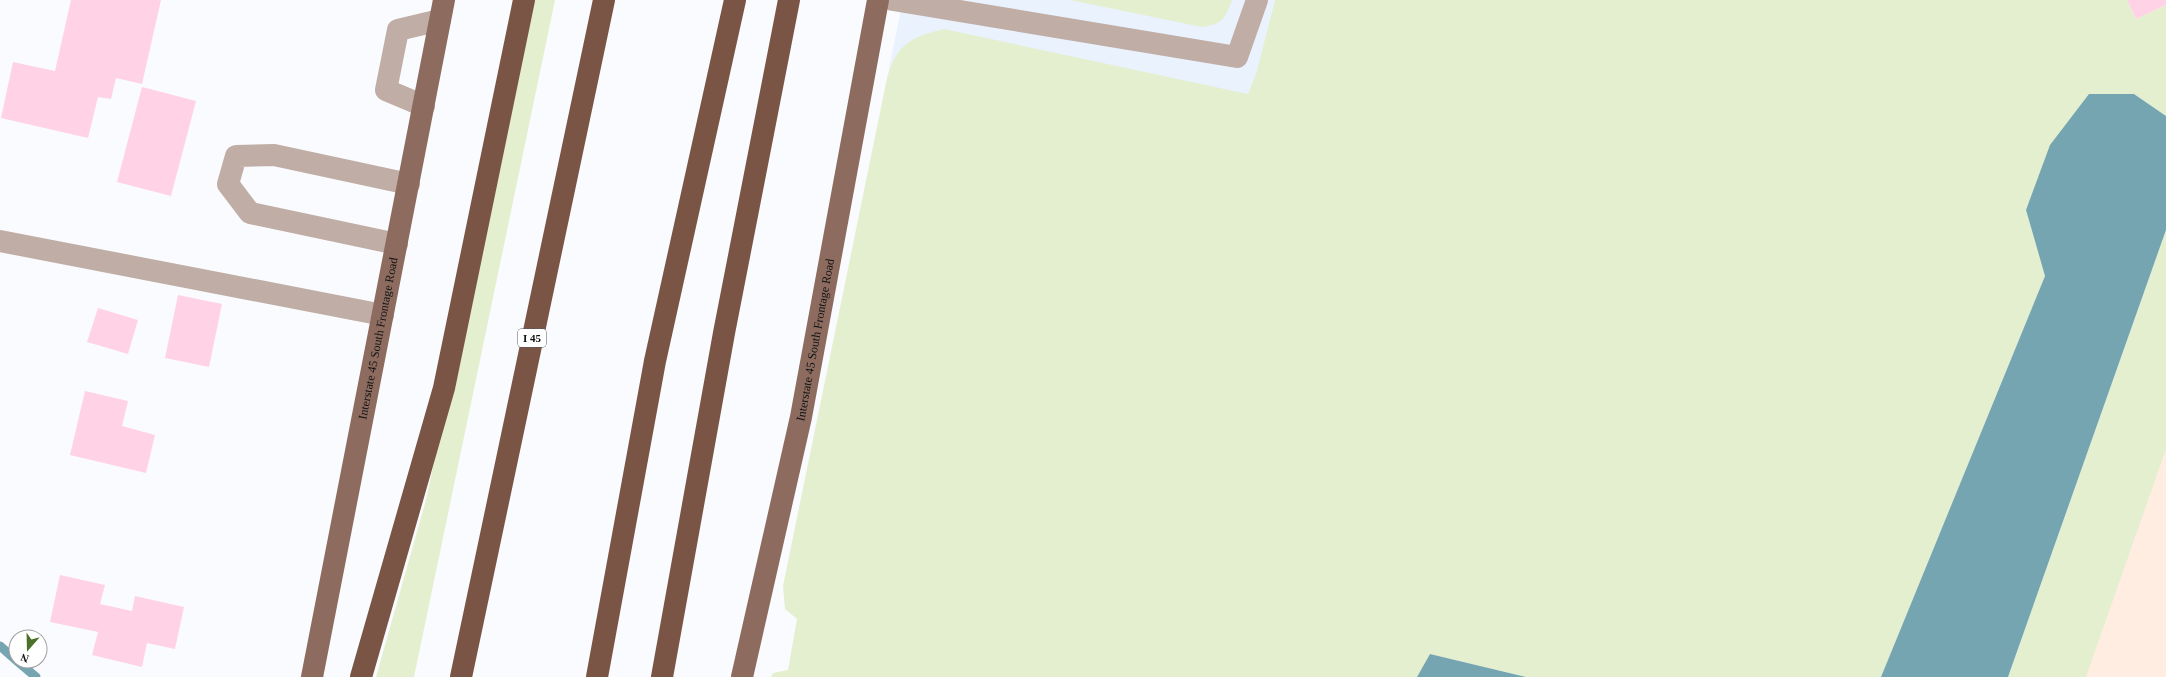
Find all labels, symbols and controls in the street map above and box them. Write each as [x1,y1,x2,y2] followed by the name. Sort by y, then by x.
[355,256,401,421] street label: Interstate 45 South Frontage Road
[793,258,837,422] street label: Interstate 45 South Frontage Road
[518,329,546,347] road number: I 45
[8,629,48,669] north arrow
[19,651,30,665] text: N

